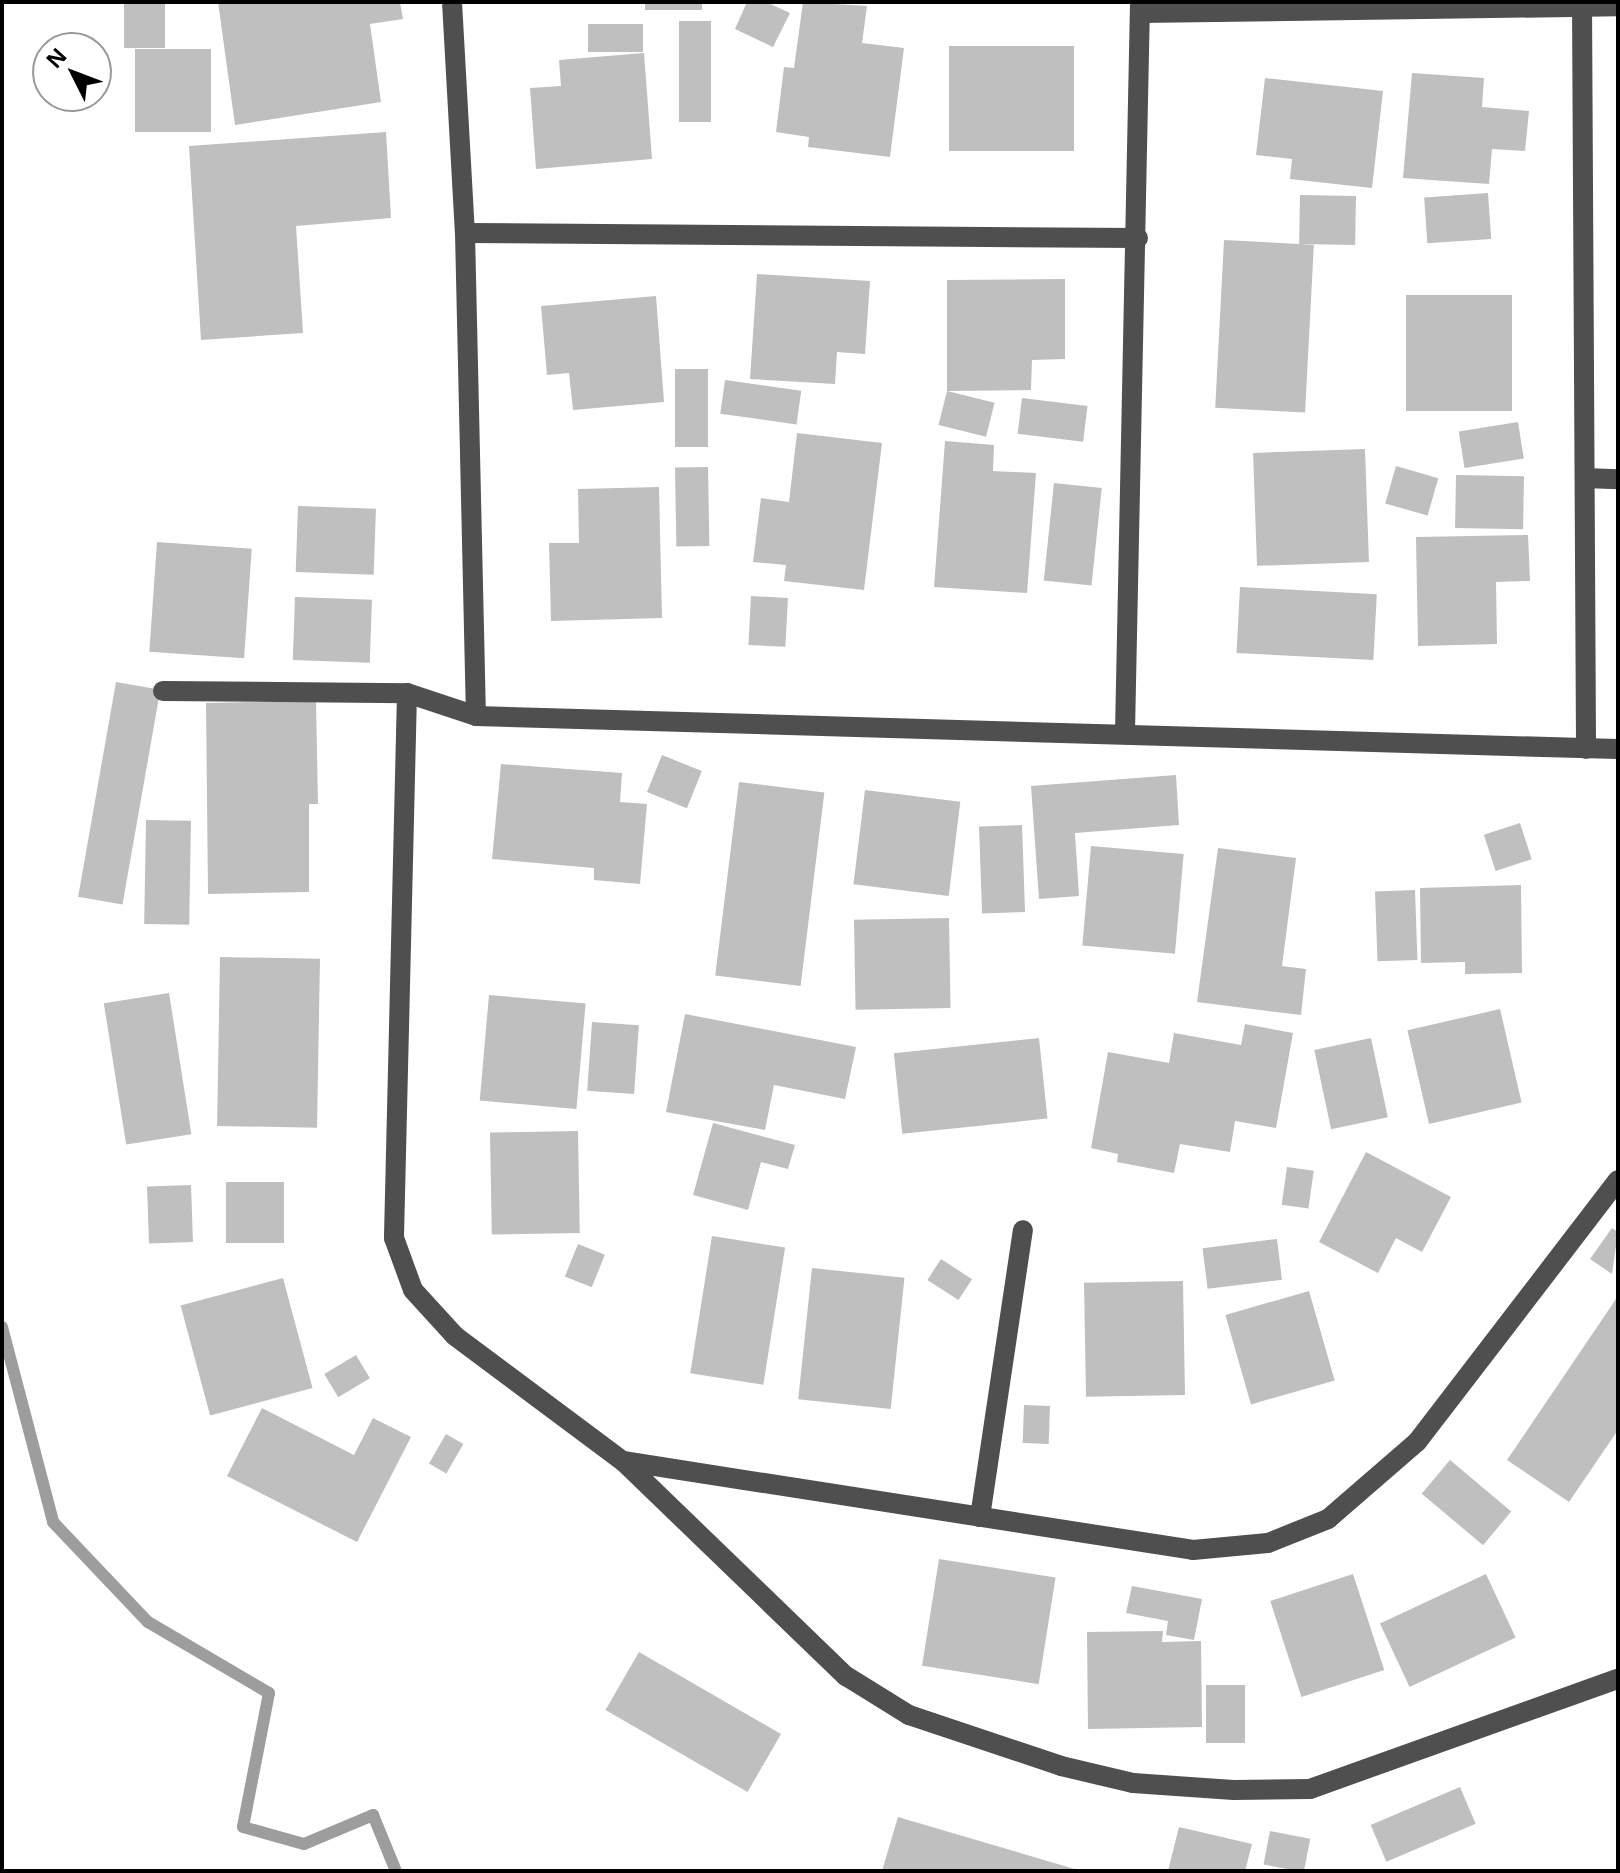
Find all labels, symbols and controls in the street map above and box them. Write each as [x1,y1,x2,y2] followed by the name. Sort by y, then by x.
[32,32,112,112] north arrow
[39,41,73,74] text: N

